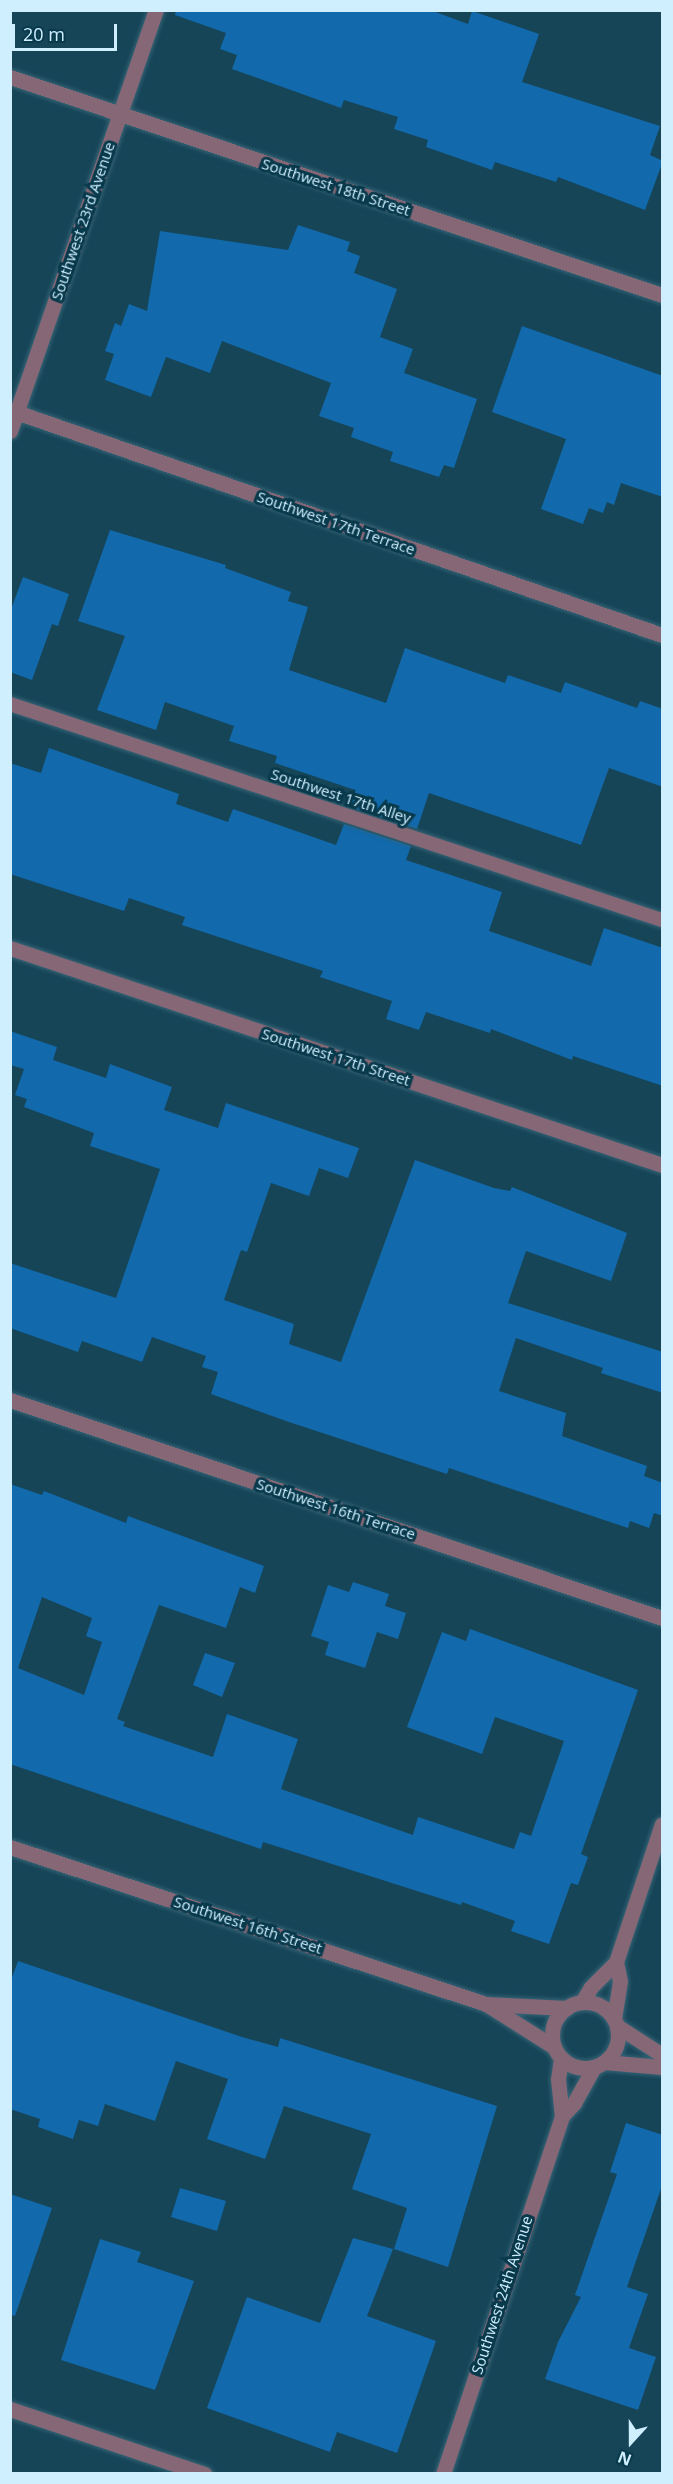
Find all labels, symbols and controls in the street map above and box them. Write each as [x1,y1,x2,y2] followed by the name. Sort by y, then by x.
[15,12,120,50] scale bar
[23,22,65,46] text: 20 m
[47,140,119,302] street label: Southwest 23rd Avenue
[260,155,412,219] street label: Southwest 18th Street
[255,487,417,559] street label: Southwest 17th Terrace
[269,765,413,827] street label: Southwest 17th Alley
[260,1025,412,1089] street label: Southwest 17th Street
[254,1475,418,1543] street label: Southwest 16th Terrace
[172,1893,324,1957] street label: Southwest 16th Street
[468,2214,536,2376] street label: Southwest 24th Avenue
[601,2412,661,2472] north arrow
[615,2446,635,2471] text: N

